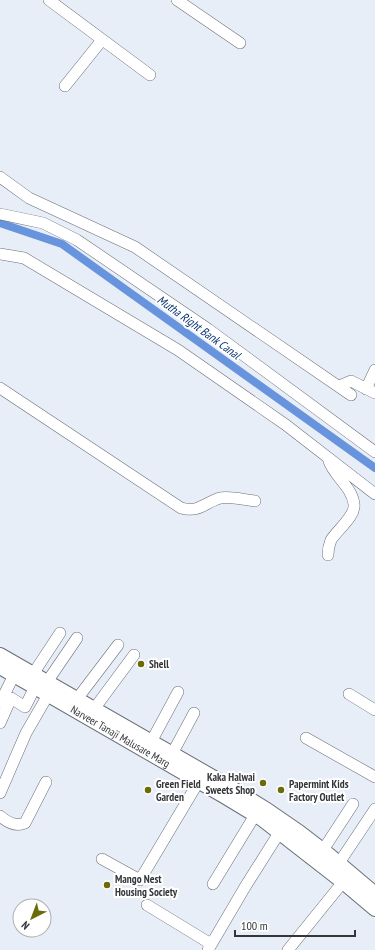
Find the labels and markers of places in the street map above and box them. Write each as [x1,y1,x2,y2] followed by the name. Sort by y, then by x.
[149,657,169,671] place label: Shell
[136,659,146,669] marker: Shell
[205,770,256,797] place label: Kaka Halwai Sweets Shop
[156,777,201,804] place label: Green Field Garden
[289,777,349,804] place label: Papermint Kids Factory Outlet
[258,778,268,788] marker: Kaka Halwai Sweets Shop
[143,785,153,795] marker: Green Field Garden
[276,785,286,795] marker: Papermint Kids Factory Outlet
[115,872,178,899] place label: Mango Nest Housing Society
[102,880,112,890] marker: Mango Nest Housing Society

